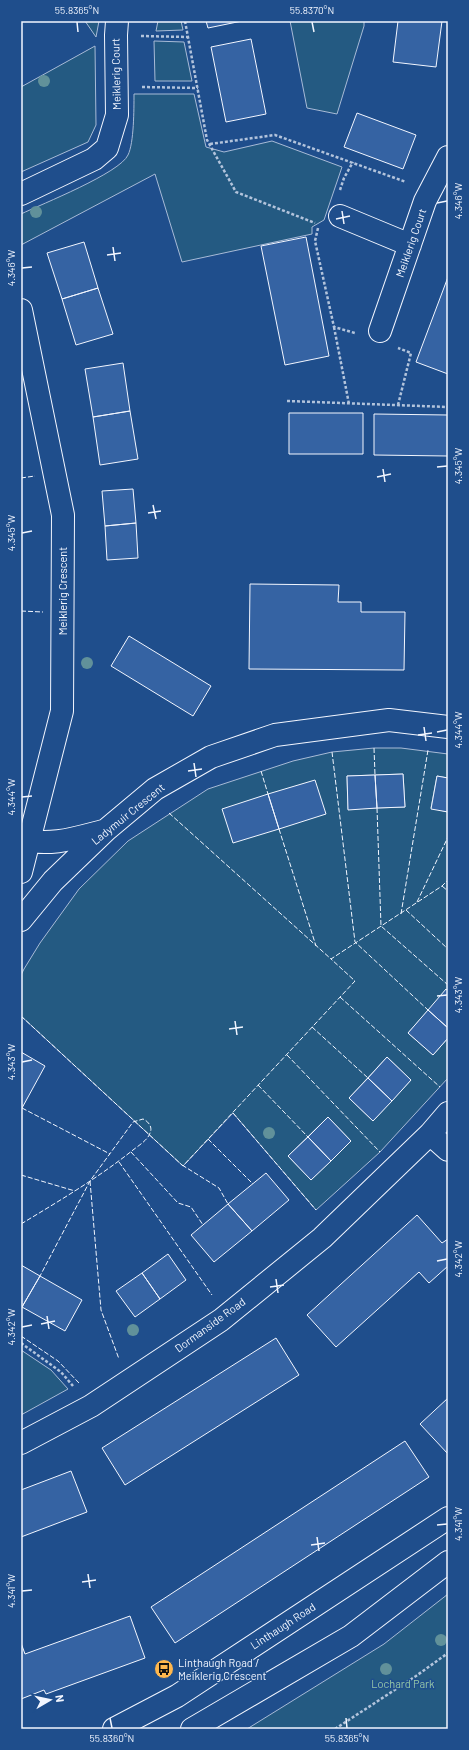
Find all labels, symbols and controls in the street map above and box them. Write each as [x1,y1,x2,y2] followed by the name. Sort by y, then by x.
[55,4,99,16] text: 55.8365°N
[290,4,334,16] text: 55.8370°N
[108,38,123,110] street label: Meiklerig Court
[452,182,464,219] text: 4.346°W
[393,207,428,279] street label: Meiklerig Court
[5,249,17,286] text: 4.346°W
[452,447,464,484] text: 4.345°W
[5,514,17,551] text: 4.345°W
[56,547,69,635] street label: Meiklerig Crescent
[452,711,464,749] text: 4.344°W
[5,778,17,816] text: 4.344°W
[89,780,167,847] street label: Ladymuir Crescent
[452,976,464,1013] text: 4.343°W
[5,1043,17,1080] text: 4.343°W
[452,1240,464,1277] text: 4.342°W
[172,1295,247,1355] street label: Dormanside Road
[5,1308,17,1345] text: 4.342°W
[452,1507,464,1541] text: 4.341°W
[5,1574,17,1608] text: 4.341°W
[248,1600,318,1651] street label: Linthaugh Road
[178,1656,267,1682] place label: Linthaugh Road / Meiklerig Crescent
[153,1658,175,1680] bus stop icon: Linthaugh Road / Meiklerig Crescent
[371,1677,435,1690] park label: Lochard Park
[30,1680,70,1720] north arrow
[53,1694,67,1703] text: N
[90,1732,134,1744] text: 55.8360°N
[325,1732,369,1744] text: 55.8365°N

